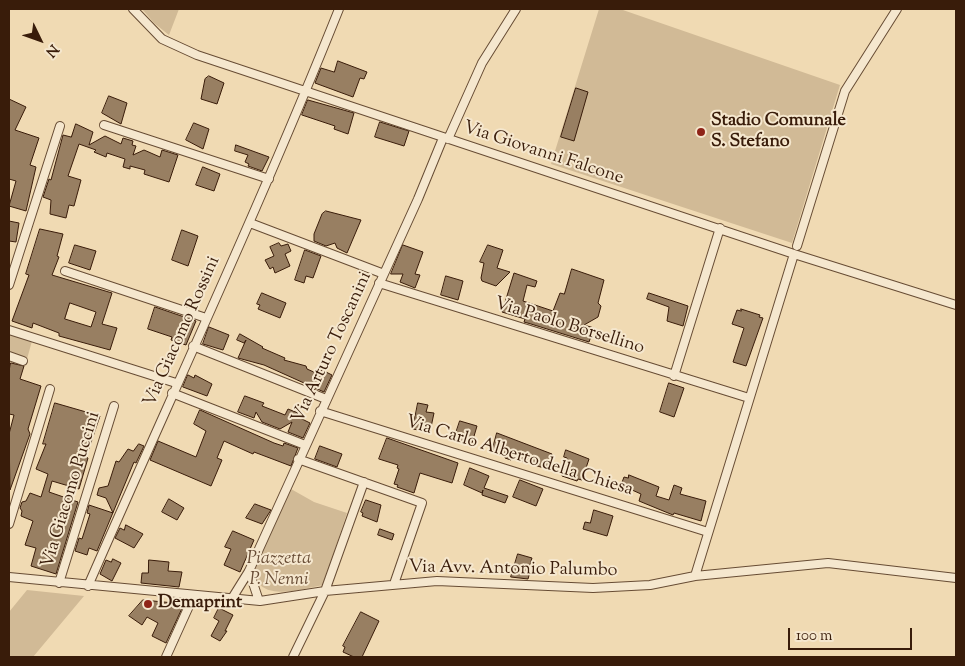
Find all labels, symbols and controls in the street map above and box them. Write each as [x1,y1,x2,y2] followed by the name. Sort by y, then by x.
[15,15,65,65] north arrow
[40,39,62,61] text: N
[711,111,846,154] place label: Stadio Comunale S. Stefano
[460,118,626,190] street label: Via Giovanni Falcone
[695,126,707,138] marker: Stadio Comunale S. Stefano
[140,254,226,410] street label: Via Giacomo Rossini
[288,269,378,427] street label: Via Arturo Toscanini
[491,294,647,360] street label: Via Paolo Borsellino
[38,409,106,571] street label: Via Giacomo Puccini
[402,412,636,502] street label: Via Carlo Alberto della Chiesa
[247,549,311,592] park label: Piazzetta P. Nenni
[408,557,618,583] street label: Via Avv. Antonio Palumbo
[158,593,242,615] place label: Demaprint
[142,598,154,610] marker: Demaprint
[790,618,914,650] scale bar
[796,626,832,647] text: 100 m

